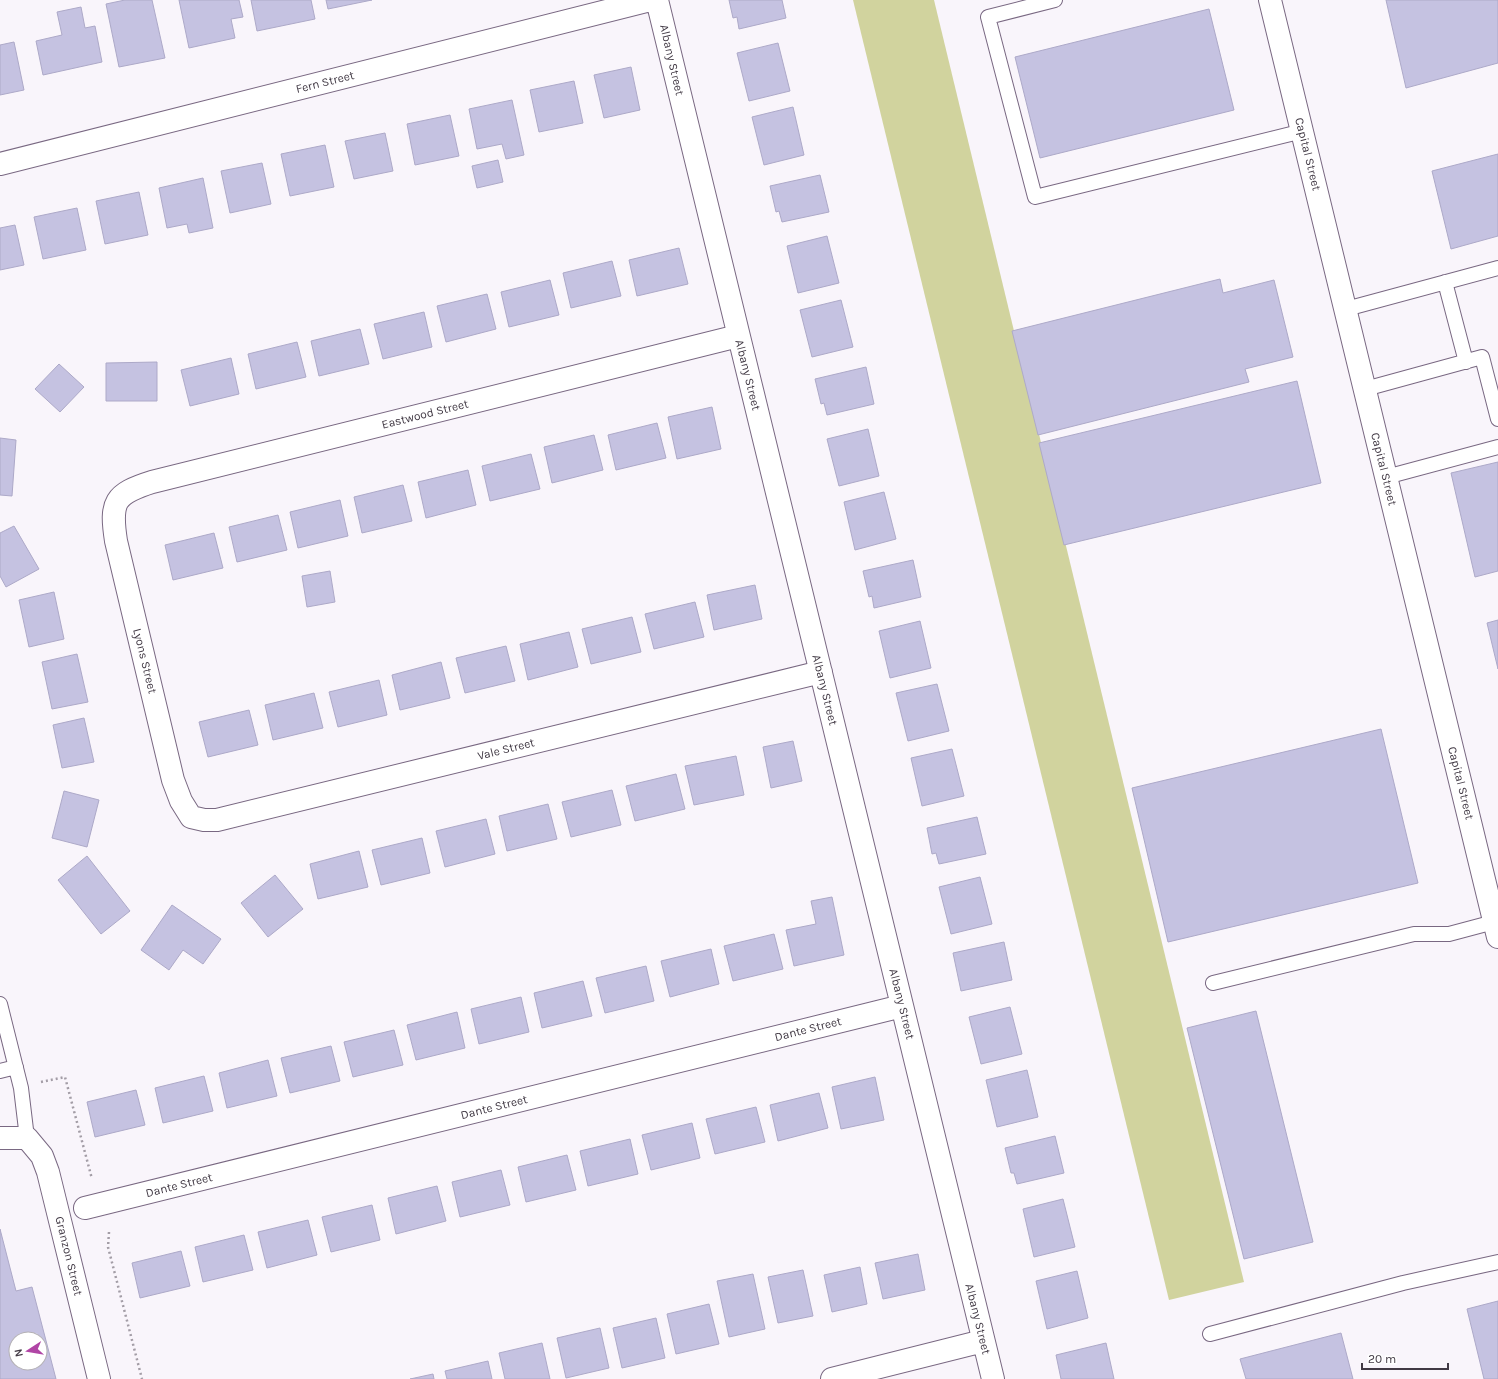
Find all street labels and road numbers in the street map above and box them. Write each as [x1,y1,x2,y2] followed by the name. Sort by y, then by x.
[657,23,687,97] street label: Albany Street
[294,68,356,96] street label: Fern Street
[1292,116,1324,192] street label: Capital Street
[732,338,764,412] street label: Albany Street
[380,396,470,432] street label: Eastwood Street
[1368,431,1400,507] street label: Capital Street
[130,627,160,696] street label: Lyons Street
[809,653,841,727] street label: Albany Street
[476,735,536,763] street label: Vale Street
[1445,745,1477,821] street label: Capital Street
[886,967,918,1041] street label: Albany Street
[773,1014,843,1044] street label: Dante Street
[459,1092,529,1122] street label: Dante Street
[144,1170,214,1200] street label: Dante Street
[52,1215,86,1298] street label: Granzon Street
[962,1282,994,1356] street label: Albany Street

